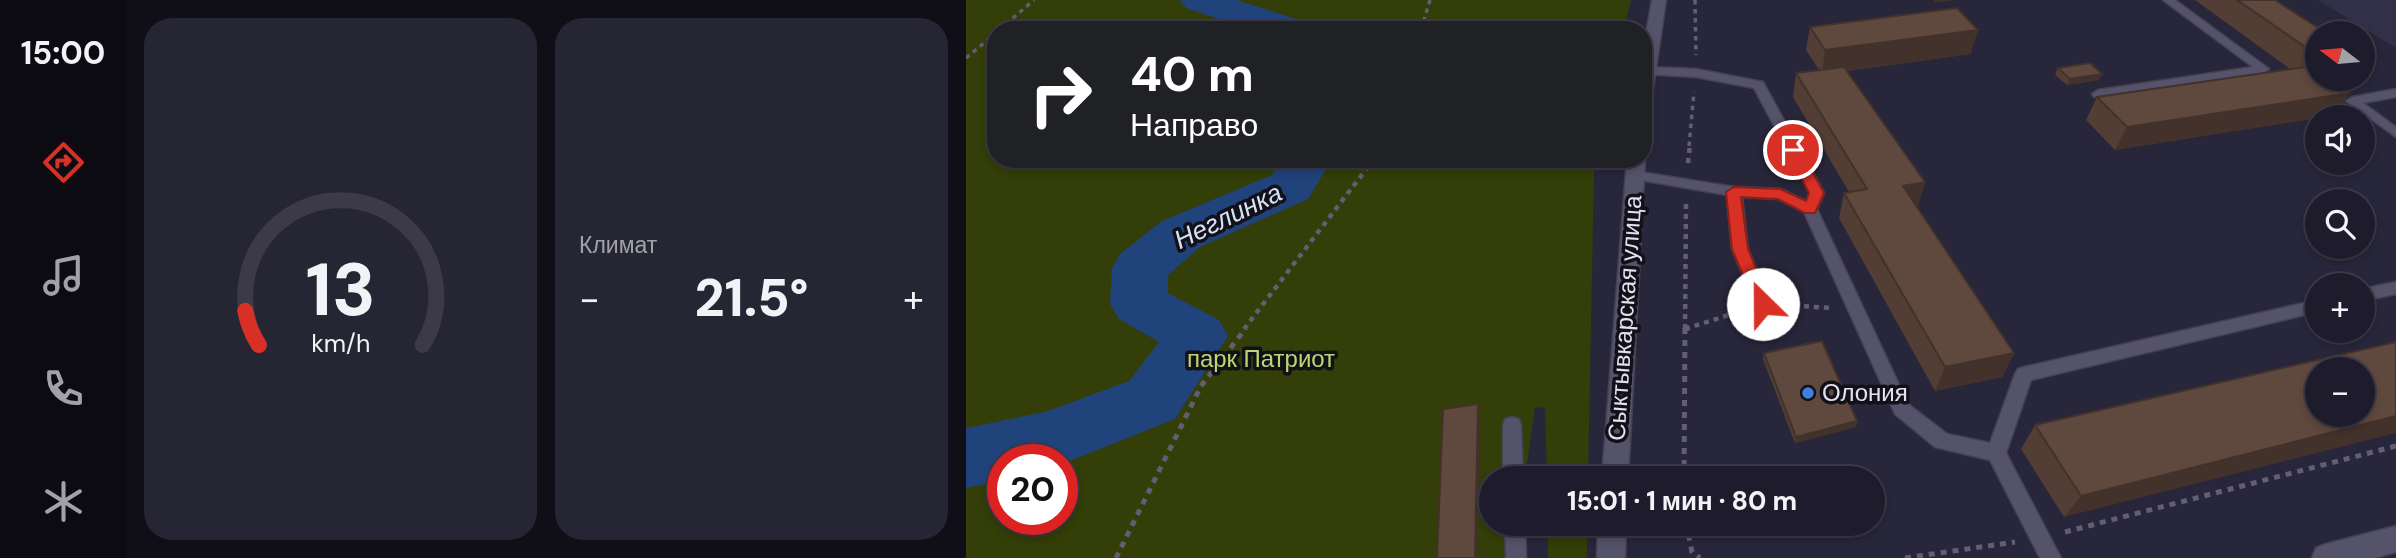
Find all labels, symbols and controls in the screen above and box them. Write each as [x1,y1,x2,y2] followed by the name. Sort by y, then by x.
[2305,21,2375,91] north arrow
[2305,21,2375,427] map controls
[21,32,105,74] text: 15:00
[1130,42,1254,106] text: 40 m
[1015,49,1106,140] icon: right
[1130,104,1258,146] text: Направо
[2305,105,2375,175] button: sound
[1763,120,1823,180] pin
[1774,131,1812,169] icon: arrive
[39,138,88,187] icon: directions
[1168,175,1288,257] water label: Неглинка
[2305,189,2375,259] button: search
[1600,194,1649,442] street label: Сыктывкарская улица
[579,230,657,260] text: Климат
[305,243,376,338] text: 13
[39,251,88,300] icon: music
[694,264,809,332] text: 21.5°
[1726,267,1800,341] position arrow
[2305,273,2375,343] button: +
[579,274,600,324] text: −
[903,274,924,324] text: +
[311,327,370,360] text: km/h
[1187,343,1335,374] park label: парк Патриот
[2305,357,2375,427] button: −
[39,364,88,413] icon: phone
[1822,377,1908,408] place label: Олония
[1800,385,1816,401] marker: Олония
[987,444,1078,535] speed limit sign: 20
[39,477,88,526] icon: climate
[1567,484,1797,518] text: 15:01 · 1 мин · 80 m

